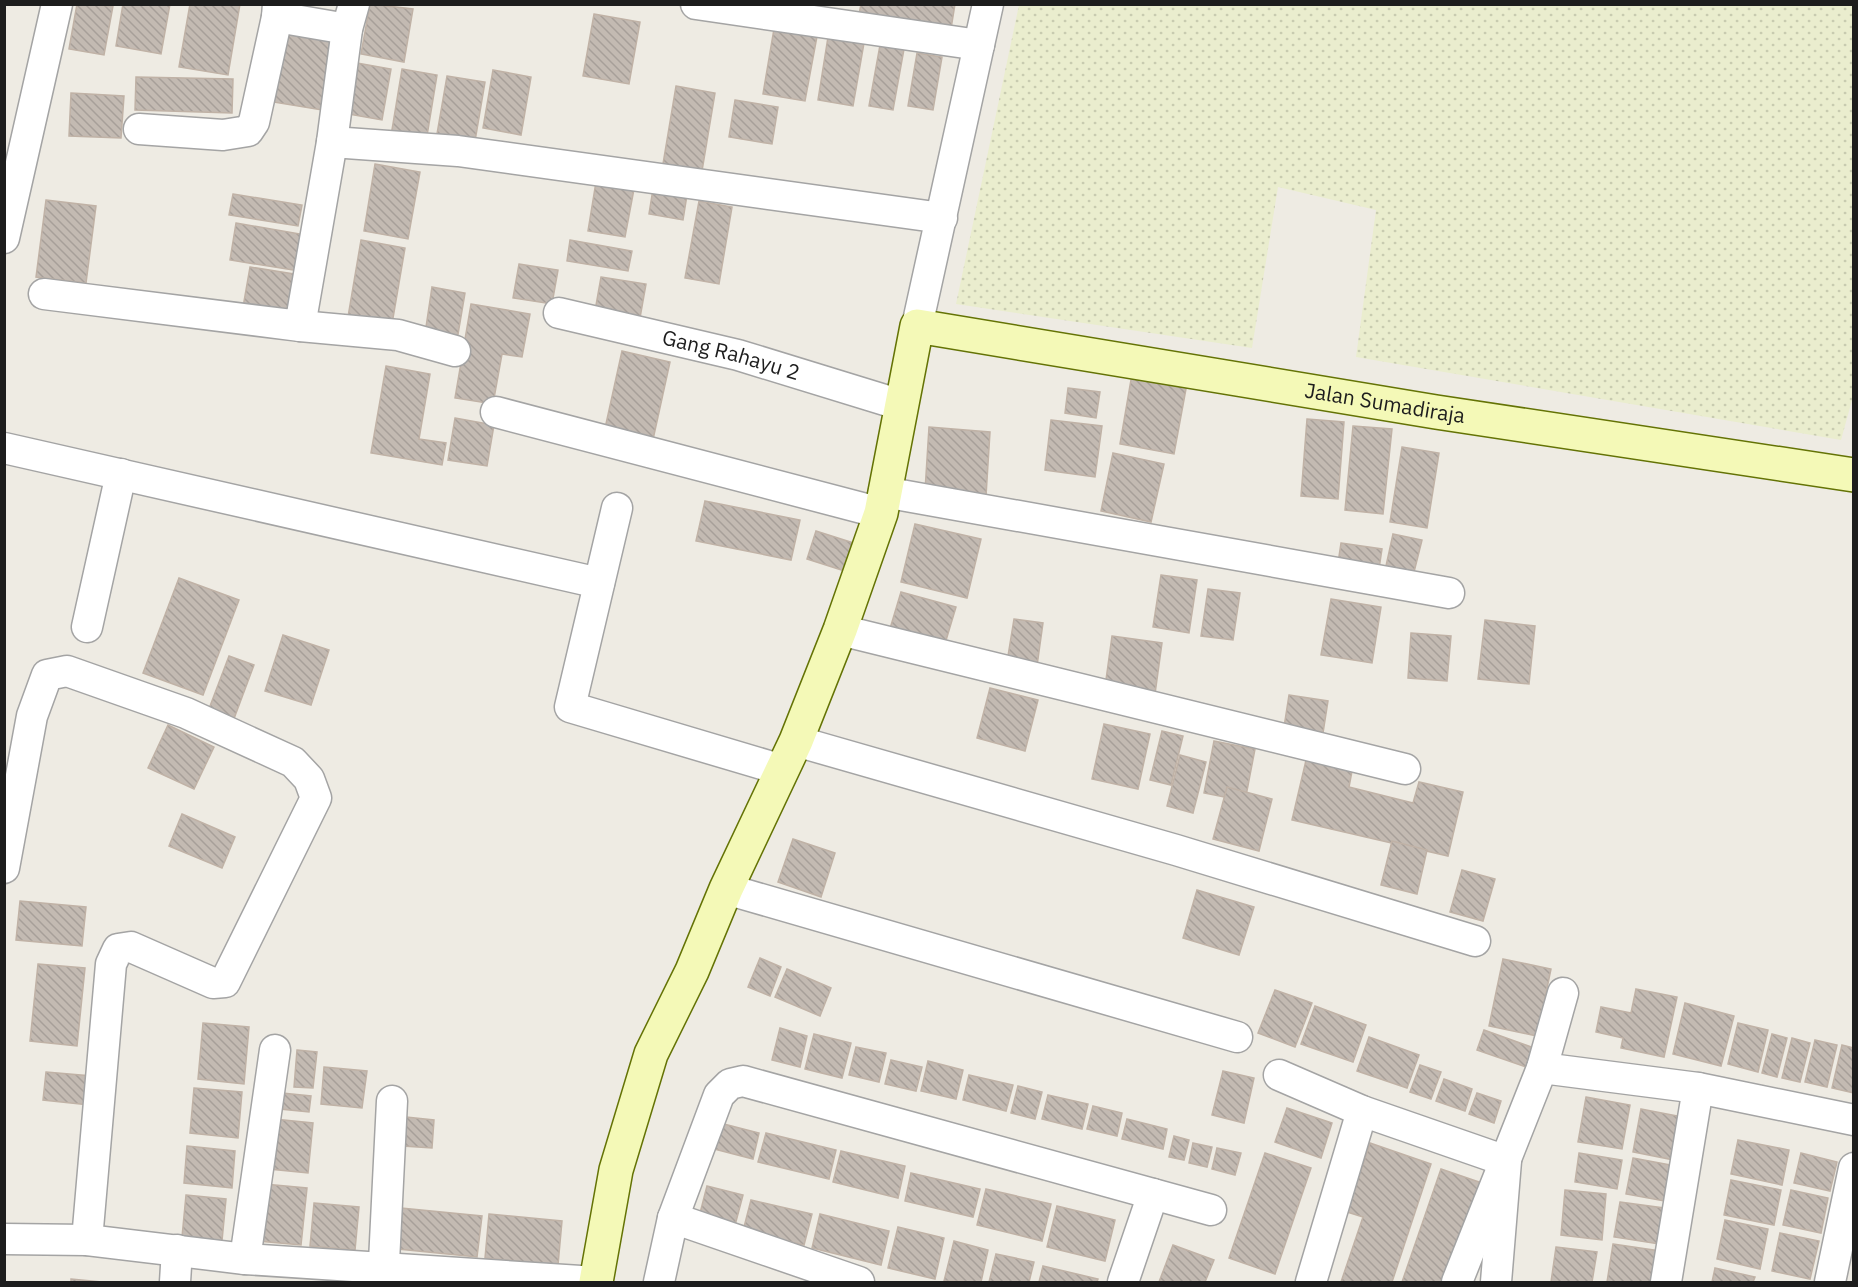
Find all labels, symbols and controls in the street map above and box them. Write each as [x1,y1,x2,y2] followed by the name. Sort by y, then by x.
[660,323,803,386] street label: Gang Rahayu 2
[1303,375,1467,429] street label: Jalan Sumadiraja

